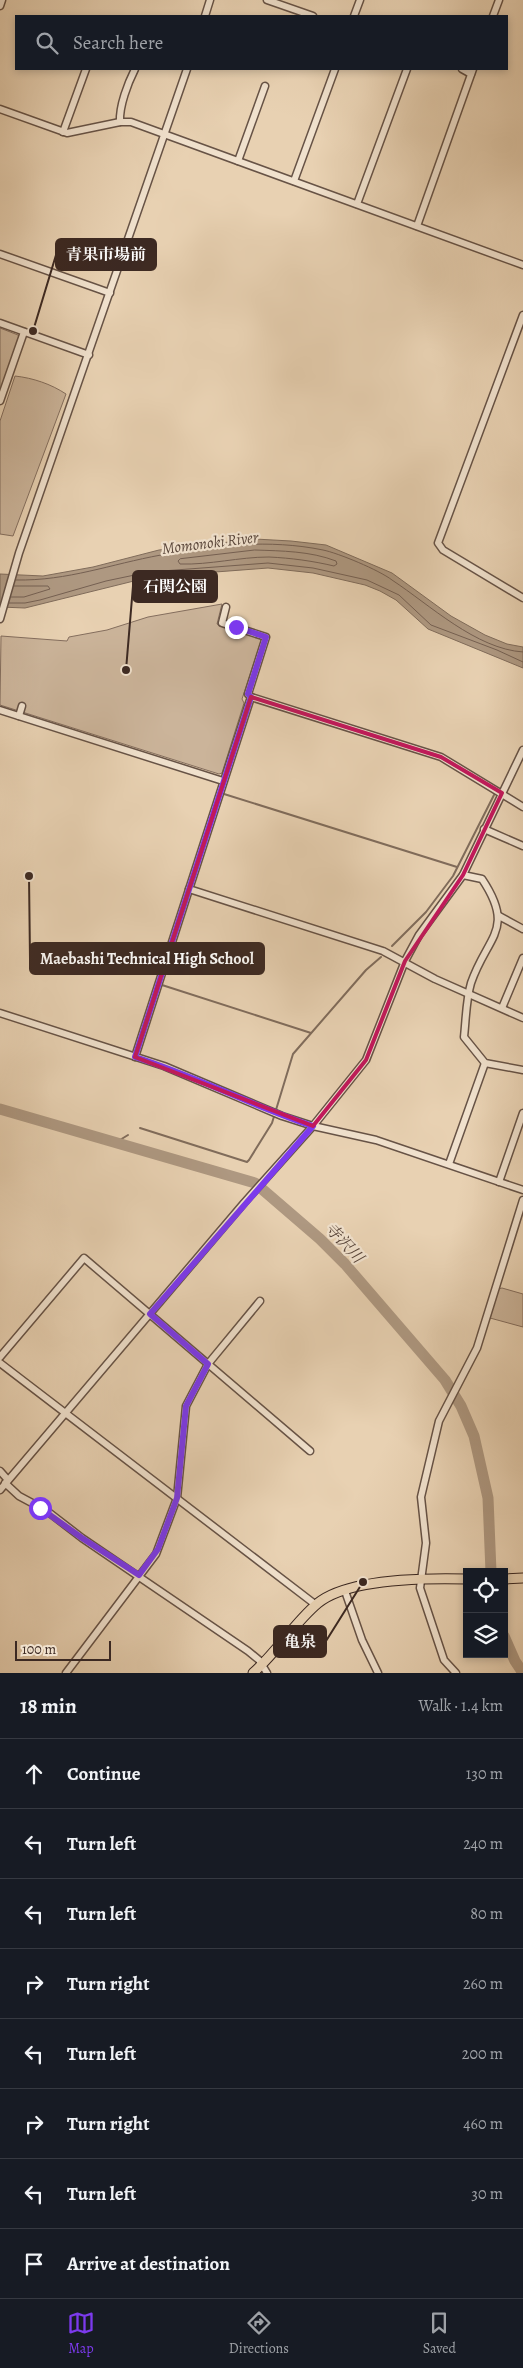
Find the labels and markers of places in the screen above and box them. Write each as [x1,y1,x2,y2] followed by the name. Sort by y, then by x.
[56,239,156,270] callout: 青果市場前
[133,571,217,602] callout: 石関公園
[30,943,264,974] callout: Maebashi Technical High School
[274,1626,326,1657] callout: 亀泉

